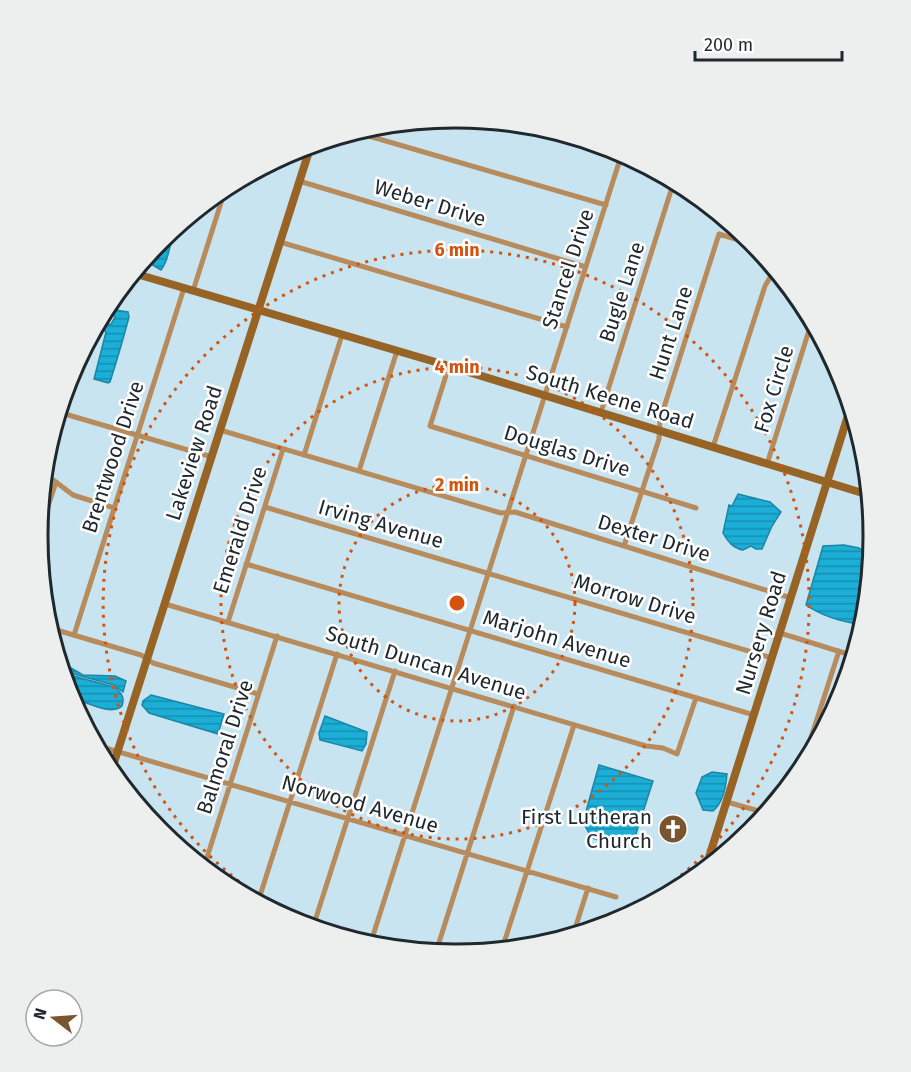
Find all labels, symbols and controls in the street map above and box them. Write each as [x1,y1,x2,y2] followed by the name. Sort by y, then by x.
[695,24,842,62] scale bar
[704,34,753,56] text: 200 m
[371,174,489,232] street label: Weber Drive
[536,206,600,332] street label: Stancel Drive
[594,238,650,346] street label: Bugle Lane
[434,239,480,261] text: 6 min
[644,283,698,383] street label: Hunt Lane
[748,342,800,436] street label: Fox Circle
[434,356,480,378] text: 4 min
[523,359,697,435] street label: South Keene Road
[76,378,150,536] street label: Brentwood Drive
[160,382,228,524] street label: Lakeview Road
[501,419,633,483] street label: Douglas Drive
[207,463,273,597] street label: Emerald Drive
[435,474,479,496] text: 2 min
[315,494,447,554] street label: Irving Avenue
[594,509,714,567] street label: Dexter Drive
[571,568,699,630] street label: Morrow Drive
[730,568,792,698] street label: Nursery Road
[447,593,467,613] centre of rings
[480,604,634,674] street label: Marjohn Avenue
[323,620,529,706] street label: South Duncan Avenue
[191,676,259,818] street label: Balmoral Drive
[278,769,442,839] street label: Norwood Avenue
[521,804,652,854] place label: First Lutheran Church
[657,813,689,845] church icon: First Lutheran Church
[24,988,84,1048] north arrow
[29,1006,51,1022] text: N

